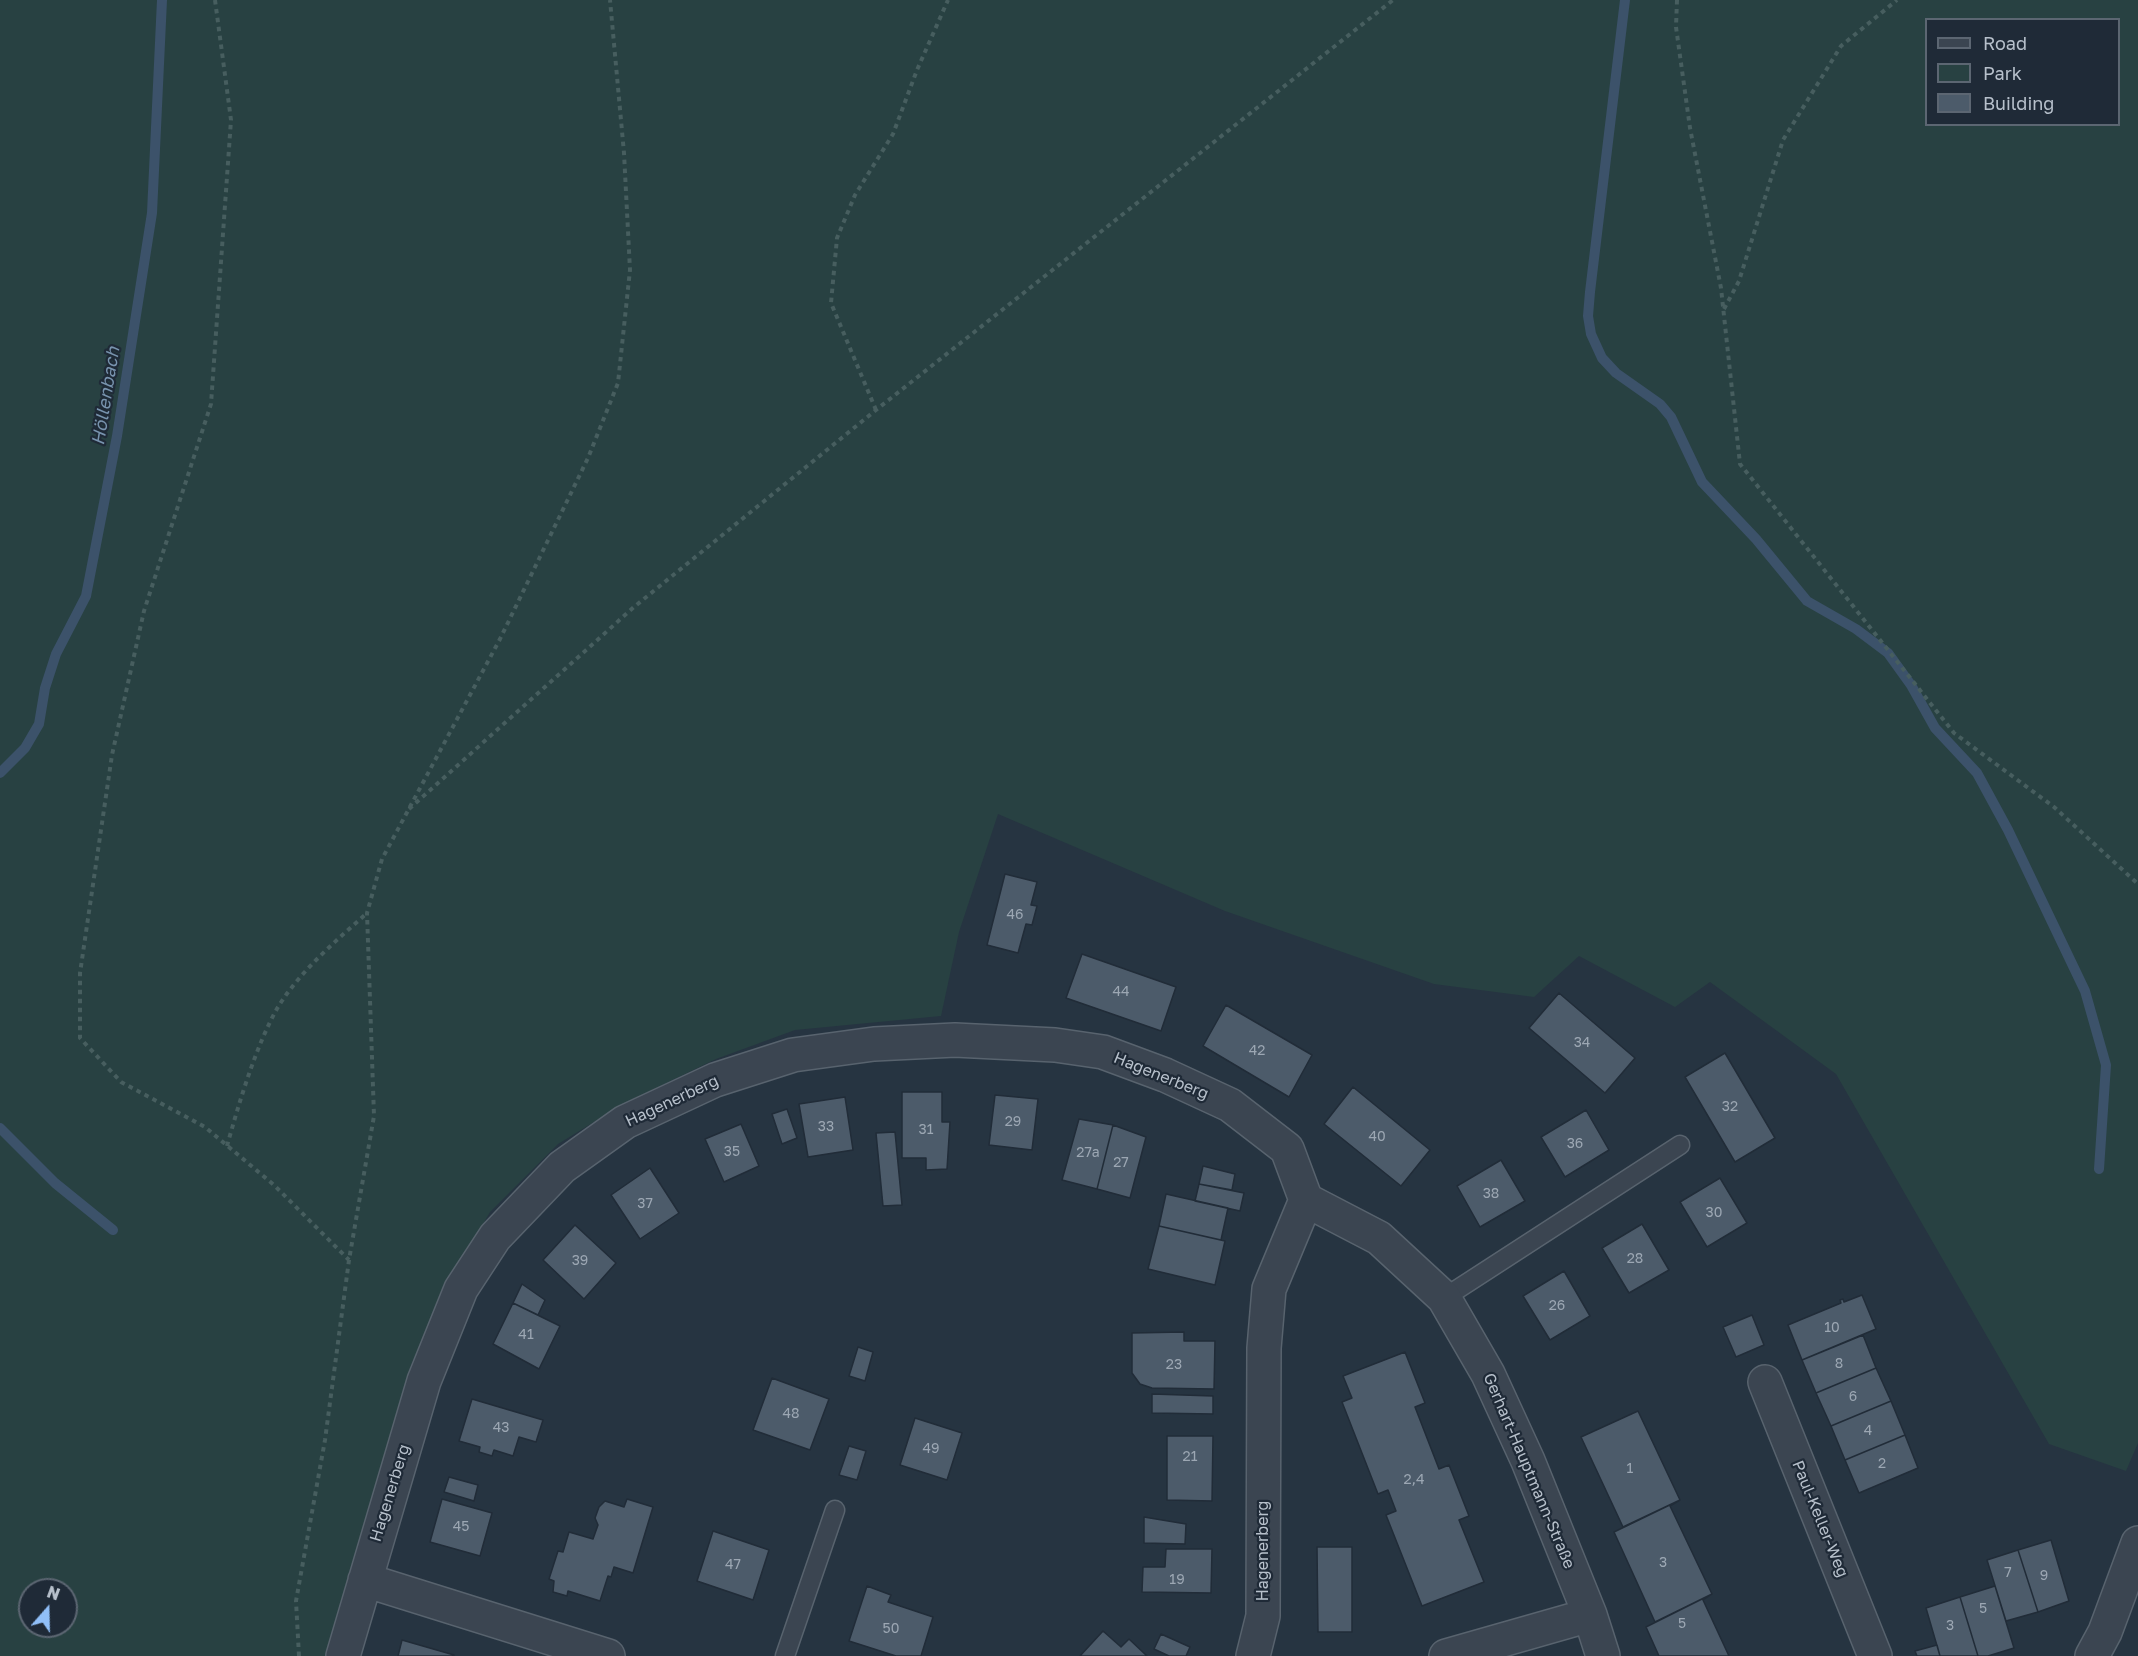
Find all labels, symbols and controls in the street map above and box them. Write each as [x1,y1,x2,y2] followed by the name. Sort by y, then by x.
[1925,18,2120,126] legend
[1983,32,2027,54] text: Road
[1983,62,2022,84] text: Park
[1983,92,2054,114] text: Building
[88,345,124,447] water label: Höllenbach
[1006,907,1024,923] house number: 46
[1112,984,1130,1000] house number: 44
[1574,1035,1590,1051] house number: 34
[1249,1043,1265,1059] house number: 42
[1111,1048,1211,1104] street label: Hagenerberg
[622,1071,722,1131] street label: Hagenerberg
[1722,1099,1738,1115] house number: 32
[1005,1114,1021,1130] house number: 29
[818,1119,834,1135] house number: 33
[919,1122,933,1138] house number: 31
[1368,1129,1386,1145] house number: 40
[1567,1136,1583,1152] house number: 36
[724,1144,740,1160] house number: 35
[1076,1145,1100,1161] house number: 27a
[1113,1155,1129,1171] house number: 27
[1483,1186,1499,1202] house number: 38
[637,1196,653,1212] house number: 37
[1706,1205,1722,1221] house number: 30
[1627,1251,1643,1267] house number: 28
[572,1253,588,1269] house number: 39
[1549,1298,1565,1314] house number: 26
[1824,1320,1840,1336] house number: 10
[518,1327,534,1343] house number: 41
[1835,1356,1843,1372] house number: 8
[1166,1357,1182,1373] house number: 23
[1479,1370,1579,1572] street label: Gerhart-Hauptmann-Straße
[1849,1389,1857,1405] house number: 6
[782,1406,800,1422] house number: 48
[493,1420,509,1436] house number: 43
[1864,1423,1872,1439] house number: 4
[922,1441,940,1457] house number: 49
[366,1442,414,1544] street label: Hagenerberg
[1183,1449,1197,1465] house number: 21
[1878,1456,1886,1472] house number: 2
[1788,1458,1852,1580] street label: Paul-Keller-Weg
[1627,1461,1633,1477] house number: 1
[1404,1472,1424,1488] house number: 2,4
[1253,1501,1273,1601] street label: Hagenerberg
[453,1519,469,1535] house number: 45
[1659,1555,1667,1571] house number: 3
[725,1557,741,1573] house number: 47
[2004,1565,2012,1581] house number: 7
[2040,1568,2048,1584] house number: 9
[1169,1572,1185,1588] house number: 19
[18,1578,78,1638] north arrow
[44,1581,63,1604] text: N
[1979,1601,1987,1617] house number: 5
[1678,1616,1686,1632] house number: 5
[1946,1618,1954,1634] house number: 3
[883,1621,899,1637] house number: 50

